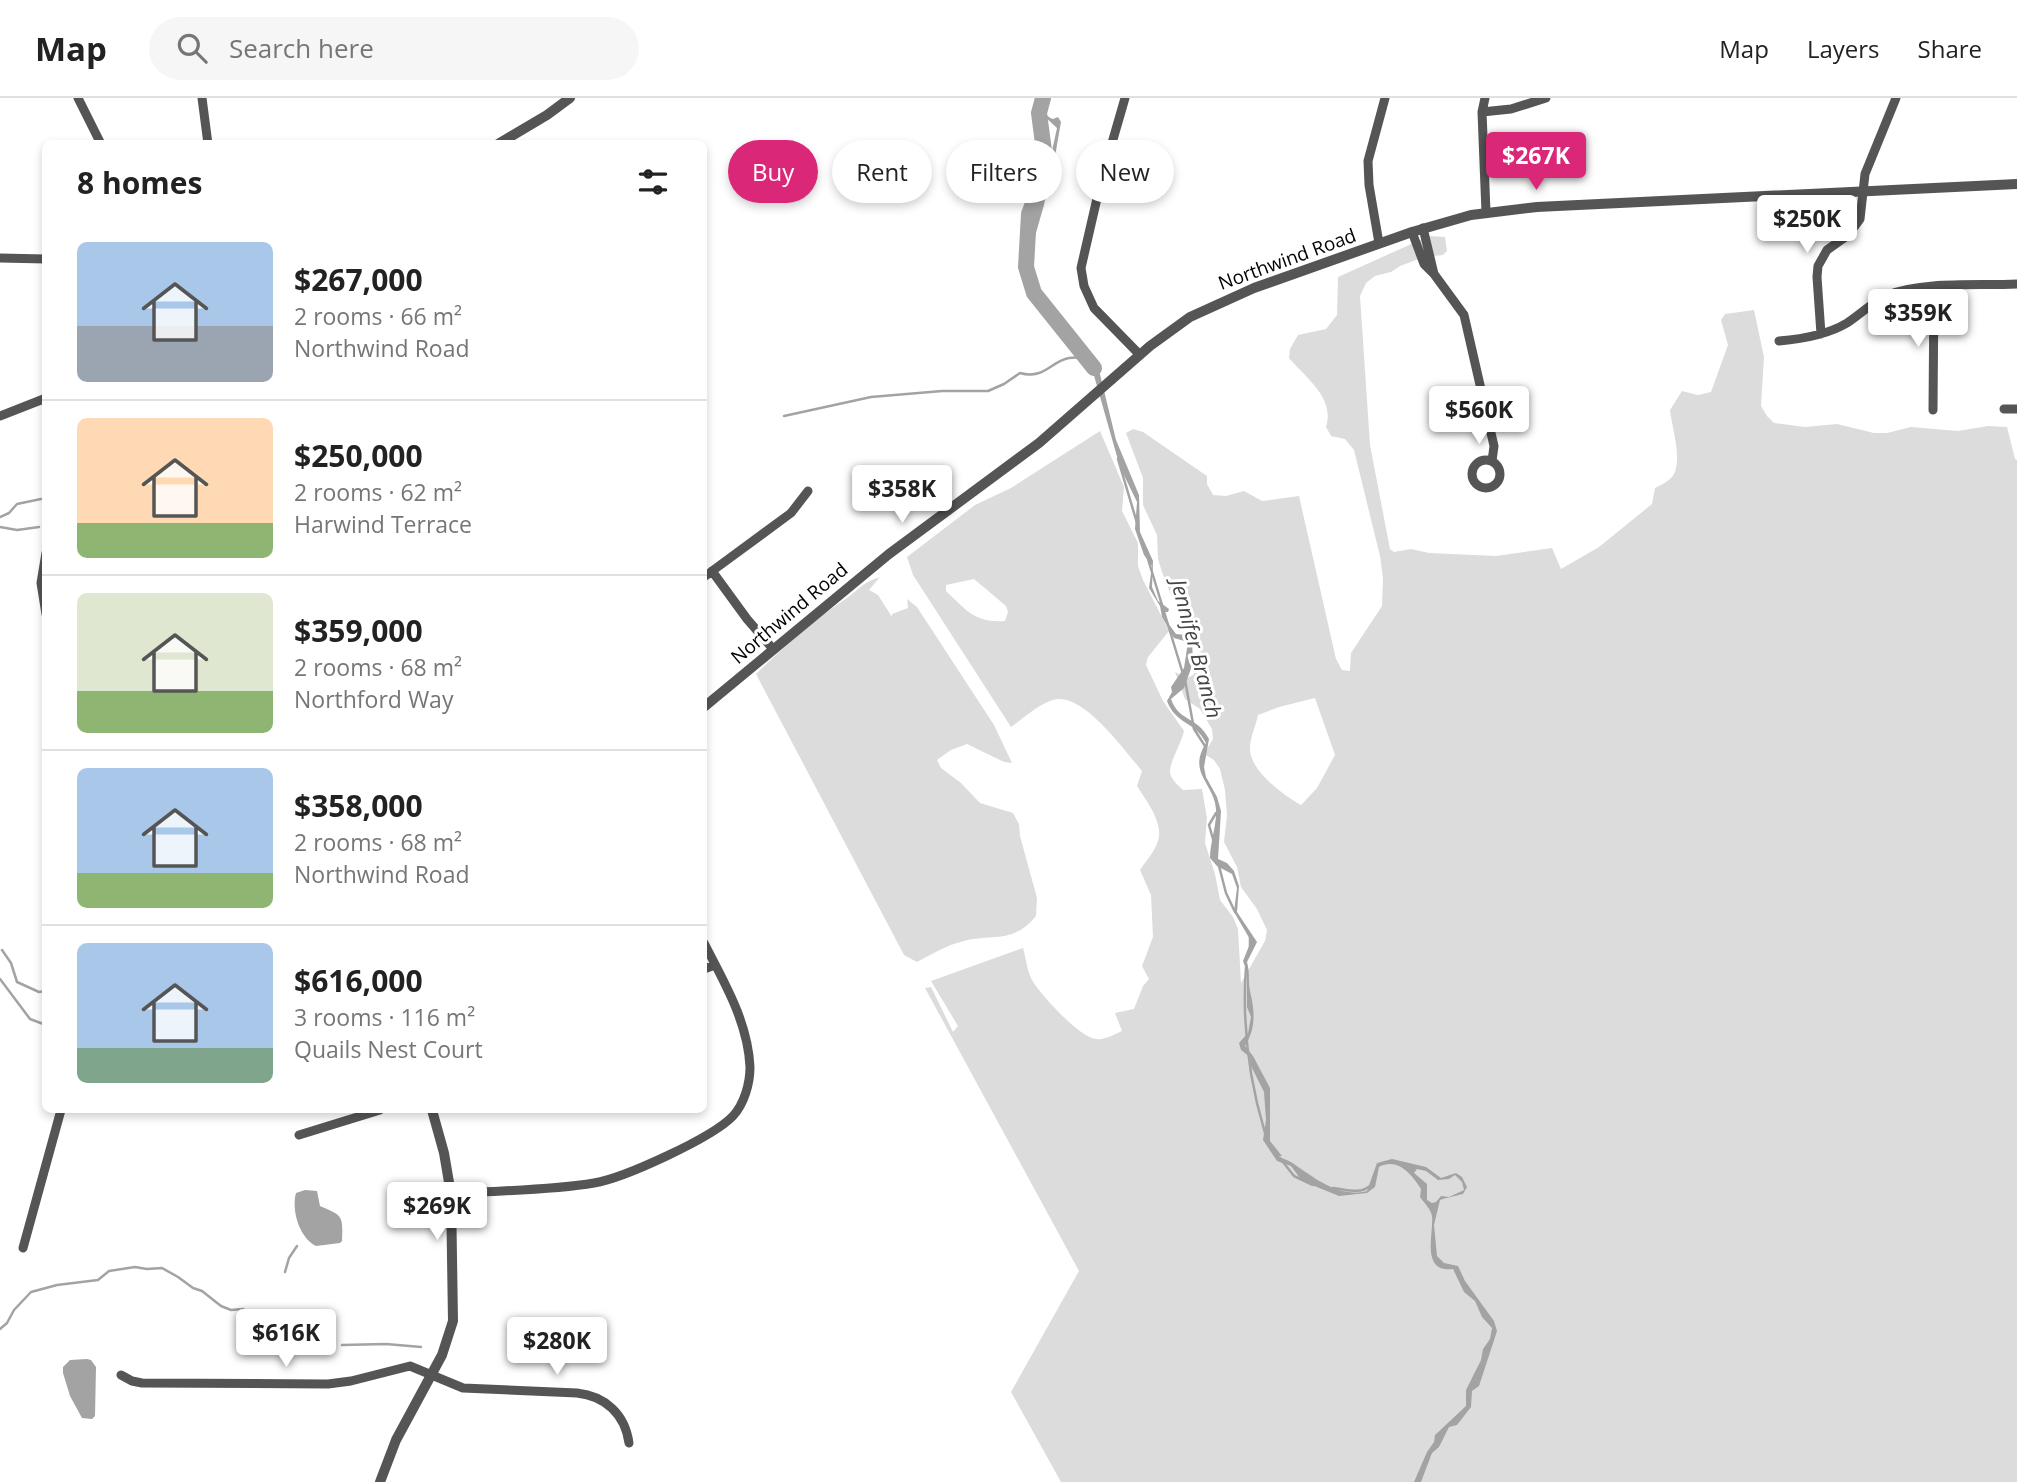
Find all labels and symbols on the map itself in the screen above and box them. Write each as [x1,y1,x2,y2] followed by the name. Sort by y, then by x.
[1487,132,1585,192] pin: $267K
[1758,195,1856,255] pin: $250K
[1214,222,1360,296] street label: Northwind Road
[1869,289,1967,349] pin: $359K
[1430,386,1528,446] pin: $560K
[853,466,951,525] pin: $358K
[725,556,853,670] street label: Northwind Road
[1164,572,1229,721] water label: Jennifer Branch
[388,1182,486,1242] pin: $269K
[237,1310,335,1369] pin: $616K
[508,1318,606,1377] pin: $280K

